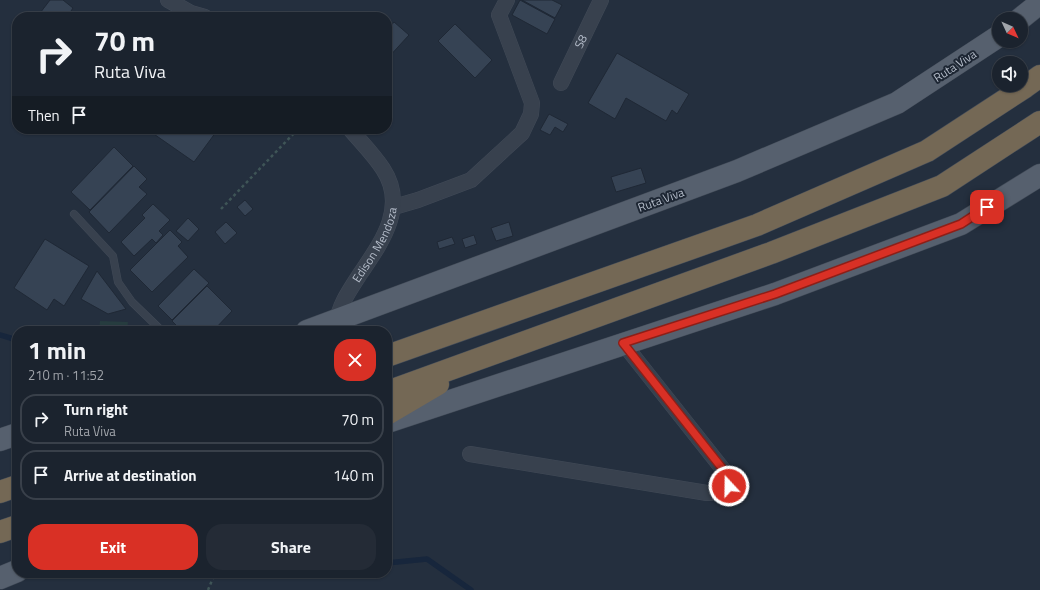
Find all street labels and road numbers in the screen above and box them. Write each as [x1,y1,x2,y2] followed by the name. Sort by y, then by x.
[569,31,592,51] street label: S8
[929,45,980,87] street label: Ruta Viva
[635,182,687,217] street label: Ruta Viva
[347,206,402,286] street label: Edison Mendoza

